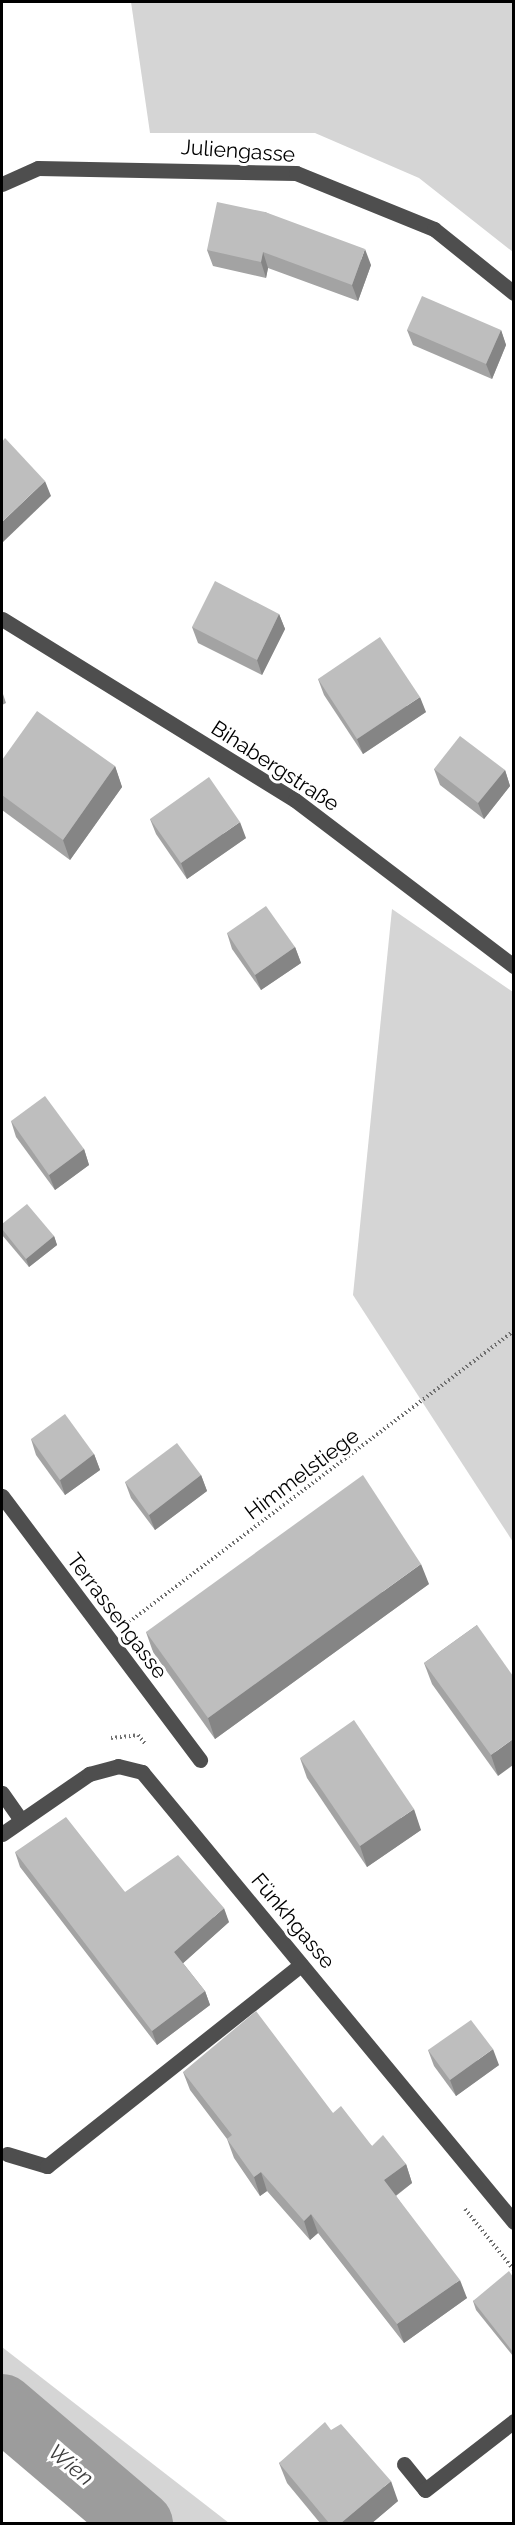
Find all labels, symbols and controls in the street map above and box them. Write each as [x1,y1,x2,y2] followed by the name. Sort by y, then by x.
[180,134,296,168] street label: Juliengasse
[206,715,344,817] street label: Bihabergstraße
[240,1423,364,1525] street label: Himmelstiege
[62,1548,172,1684] street label: Terrassengasse
[246,1868,340,1974] street label: Fünkhgasse
[43,2439,99,2491] water label: Wien

